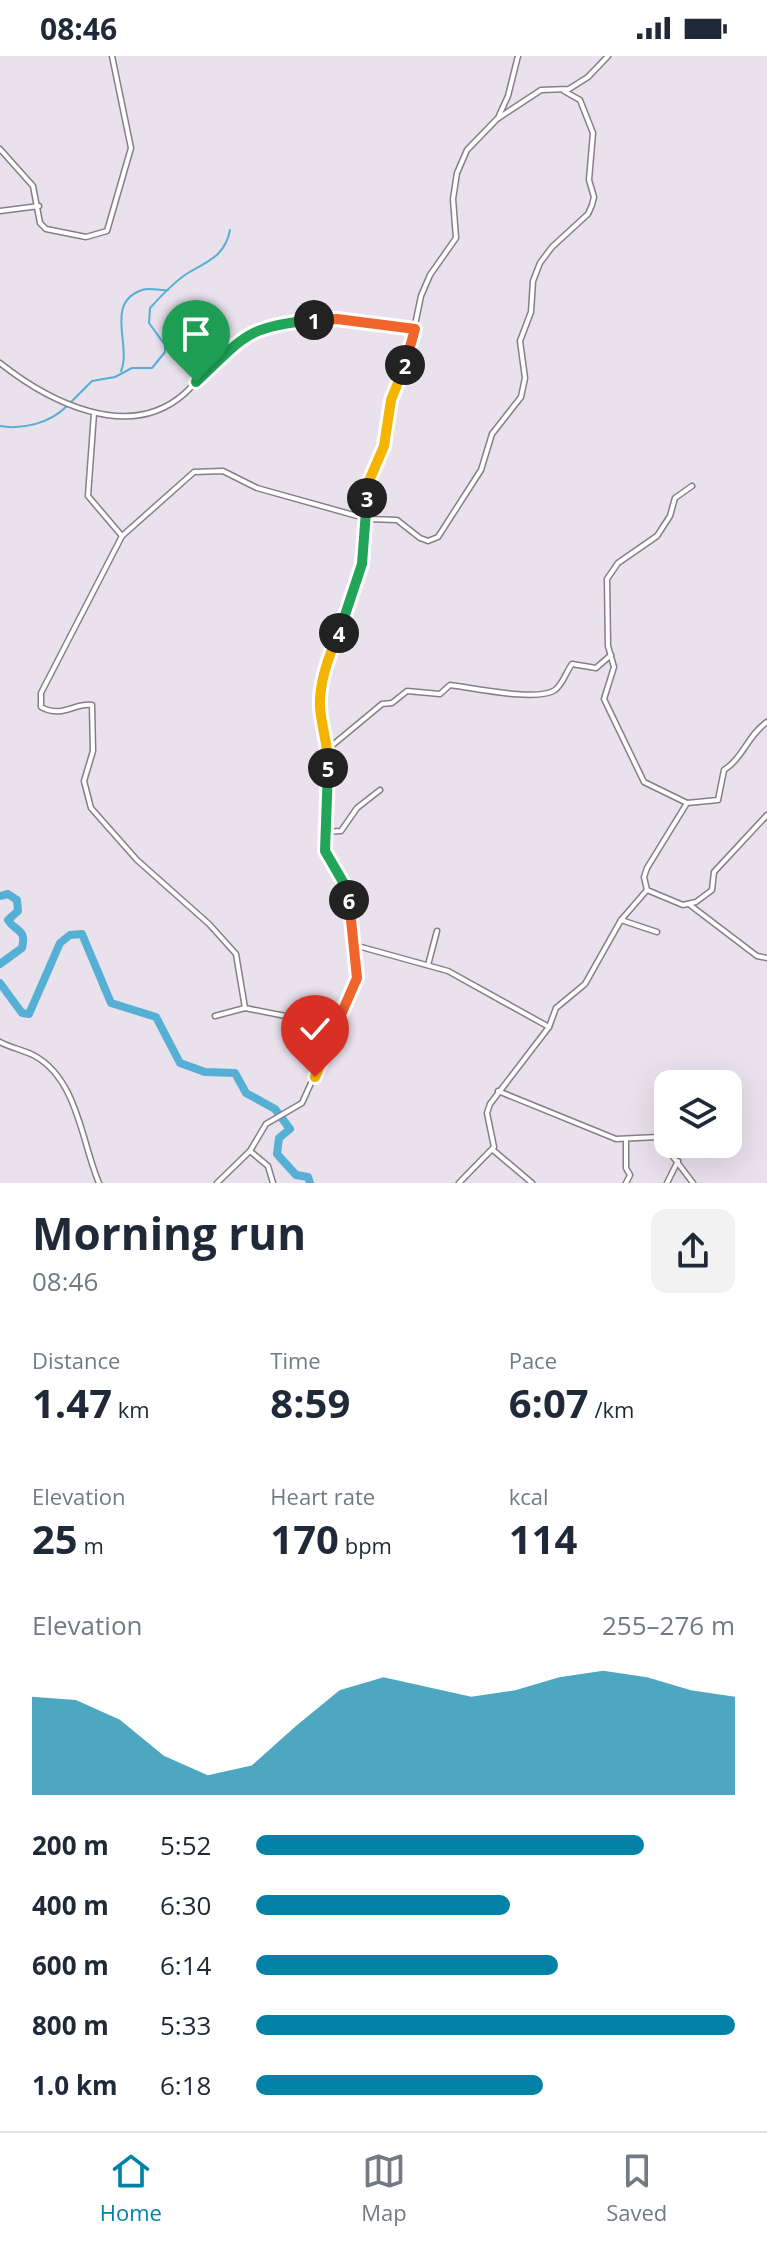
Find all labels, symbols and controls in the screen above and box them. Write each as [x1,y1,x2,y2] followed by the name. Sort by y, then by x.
[40,8,117,49] text: 08:46
[162,300,230,382] pin
[294,300,334,340] pin: 1
[308,305,320,335] text: 1
[174,312,218,356] icon: arrive
[385,345,425,385] pin: 2
[399,350,411,380] text: 2
[347,478,387,518] pin: 3
[361,483,373,513] text: 3
[319,613,359,653] pin: 4
[333,618,345,648] text: 4
[308,748,348,788] pin: 5
[322,753,334,783] text: 5
[329,880,369,920] pin: 6
[343,885,355,915] text: 6
[281,995,349,1077] pin
[293,1007,337,1051] icon: check
[654,1070,742,1158] map controls
[654,1070,742,1158] button: layers
[32,1203,306,1263] text: Morning run
[651,1209,735,1293] button: share
[32,1263,98,1299] text: 08:46
[32,1345,120,1375] text: Distance
[270,1345,321,1375] text: Time
[509,1345,557,1375] text: Pace
[32,1375,112,1430] text: 1.47
[270,1375,350,1430] text: 8:59
[509,1375,589,1430] text: 6:07
[112,1394,150,1424] text: km
[589,1394,634,1424] text: /km
[32,1481,125,1511] text: Elevation
[270,1481,375,1511] text: Heart rate
[509,1481,549,1511] text: kcal
[32,1511,78,1566] text: 25
[270,1511,339,1566] text: 170
[509,1511,577,1566] text: 114
[78,1530,104,1560] text: m
[339,1530,392,1560] text: bpm
[32,1607,142,1643] text: Elevation
[602,1607,735,1643] text: 255–276 m
[32,1827,109,1863] text: 200 m
[160,1827,211,1863] text: 5:52
[32,1887,109,1923] text: 400 m
[160,1887,211,1923] text: 6:30
[32,1947,109,1983] text: 600 m
[160,1947,211,1983] text: 6:14
[32,2007,109,2043] text: 800 m
[160,2007,211,2043] text: 5:33
[32,2067,118,2103] text: 1.0 km
[160,2067,211,2103] text: 6:18
[100,2149,162,2227] tab: Home
[361,2149,407,2227] tab: Map
[606,2149,667,2227] tab: Saved

